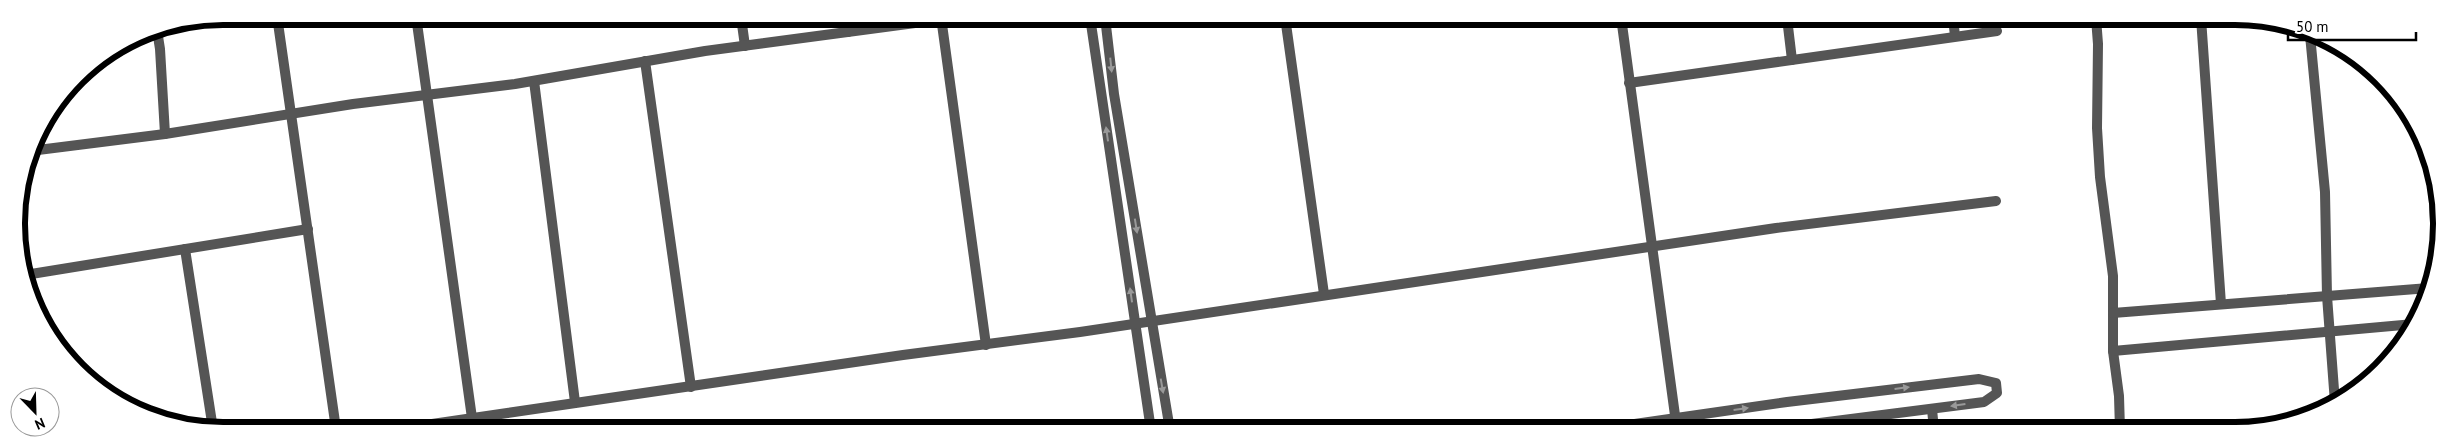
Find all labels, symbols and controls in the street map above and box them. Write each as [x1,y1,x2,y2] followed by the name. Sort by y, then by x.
[2288,10,2416,42] scale bar
[2296,17,2329,36] text: 50 m
[1107,58,1115,74] one-way arrow
[1103,126,1111,142] one-way arrow
[1132,218,1140,234] one-way arrow
[1127,286,1135,302] one-way arrow
[1159,379,1167,395] one-way arrow
[1895,384,1911,392] one-way arrow
[10,387,60,437] north arrow
[1950,401,1966,409] one-way arrow
[1733,405,1749,413] one-way arrow
[32,414,48,434] text: N

